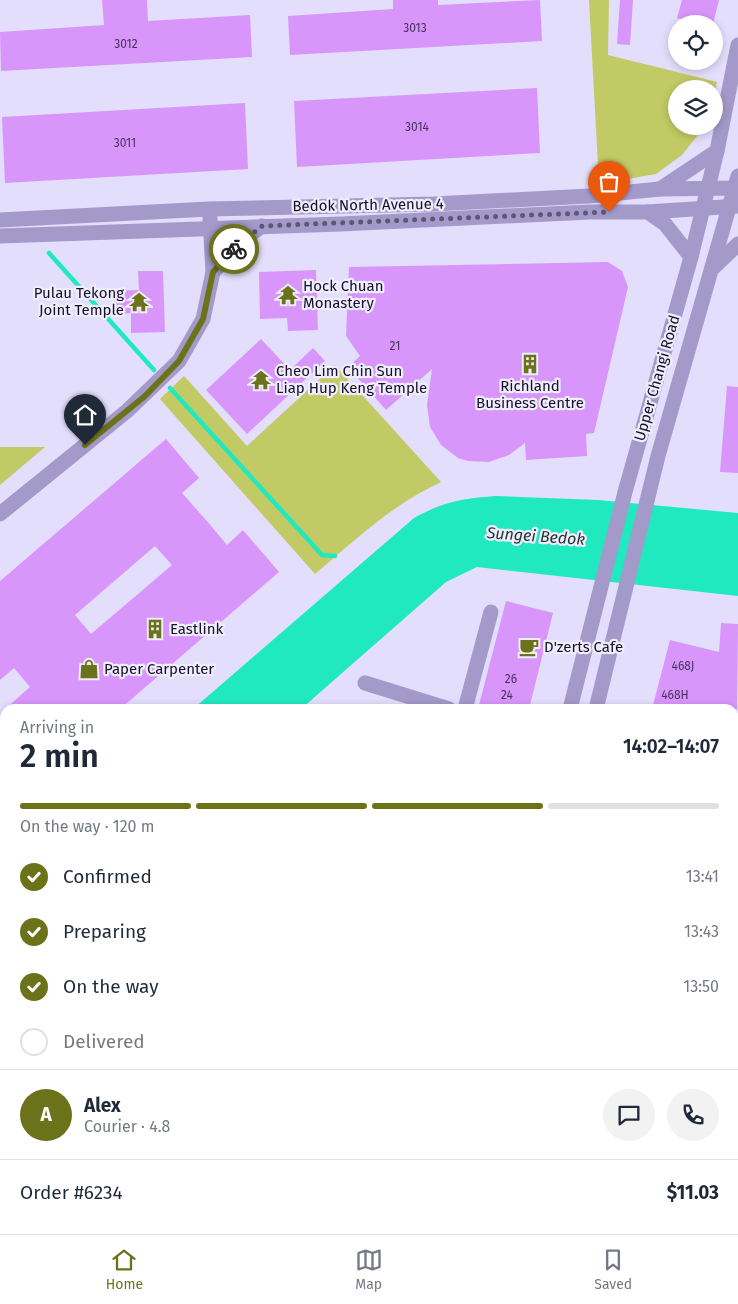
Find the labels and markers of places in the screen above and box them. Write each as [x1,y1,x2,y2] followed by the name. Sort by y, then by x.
[588,161,630,212] pin
[303,277,384,312] place label: Hock Chuan Monastery
[34,284,124,319] place label: Pulau Tekong Joint Temple
[277,284,299,306] temple icon: Hock Chuan Monastery
[128,291,150,313] temple icon: Pulau Tekong Joint Temple
[519,353,541,375] building icon: Richland Business Centre
[276,362,427,397] place label: Cheo Lim Chin Sun Liap Hup Keng Temple
[250,369,272,391] temple icon: Cheo Lim Chin Sun Liap Hup Keng Temple
[476,377,584,412] place label: Richland Business Centre
[64,394,106,445] pin
[144,618,166,640] building icon: Eastlink
[170,620,224,638] place label: Eastlink
[518,636,540,658] cafe icon: D'zerts Cafe
[544,638,623,656] place label: D'zerts Cafe
[78,658,100,680] shop icon: Paper Carpenter
[104,660,214,678] place label: Paper Carpenter

